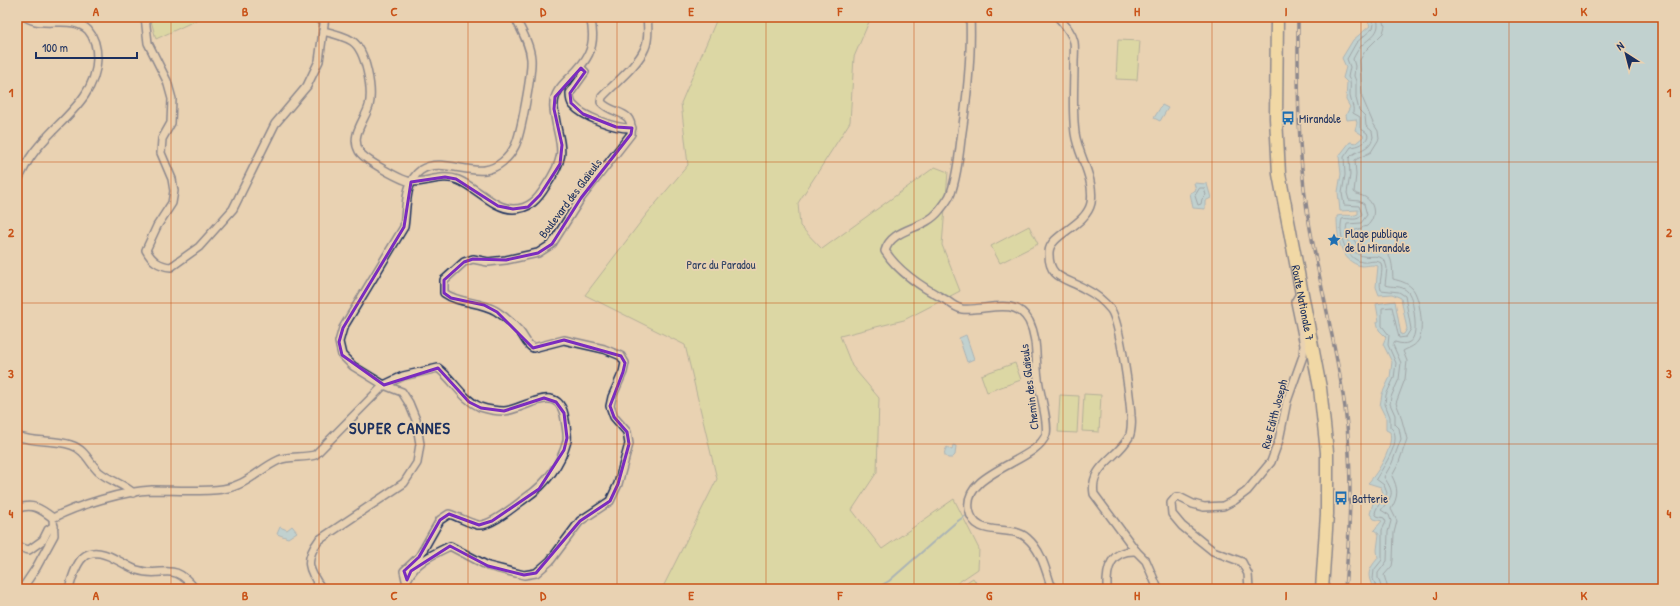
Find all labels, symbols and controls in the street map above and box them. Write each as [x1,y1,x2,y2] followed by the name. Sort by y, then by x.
[93,2,100,20] text: A
[242,2,249,20] text: B
[390,2,398,20] text: C
[540,2,547,20] text: D
[688,2,694,20] text: E
[837,2,844,20] text: F
[986,2,993,20] text: G
[1134,2,1140,20] text: H
[1284,2,1288,20] text: I
[1433,2,1438,20] text: J
[1581,2,1588,20] text: K
[36,34,137,60] scale bar
[1606,34,1646,74] north arrow
[1614,38,1627,53] text: N
[42,39,68,56] text: 100 m
[9,83,14,101] text: 1
[1667,83,1672,101] text: 1
[1280,110,1296,126] bus stop icon: Mirandole
[1299,110,1341,127] place label: Mirandole
[534,154,606,241] street label: Boulevard des Glaïeuls
[8,223,15,241] text: 2
[1666,223,1673,241] text: 2
[1345,225,1410,256] place label: Plage publique de la Mirandole
[1326,232,1342,248] place icon: Plage publique de la Mirandole
[687,256,756,273] park label: Parc du Paradou
[1288,263,1319,342] street label: Route Nationale 7
[1015,343,1043,431] street label: Chemin des Glaïeuls
[8,364,14,382] text: 3
[1666,364,1672,382] text: 3
[1257,377,1291,451] street label: Rue Edith Joseph
[349,417,451,439] district label: SUPER CANNES
[1333,490,1349,506] bus stop icon: Batterie
[1352,490,1388,507] place label: Batterie
[9,504,14,522] text: 4
[1667,504,1672,522] text: 4
[93,586,100,604] text: A
[242,586,249,604] text: B
[390,586,398,604] text: C
[540,586,547,604] text: D
[688,586,694,604] text: E
[837,586,844,604] text: F
[986,586,993,604] text: G
[1134,586,1140,604] text: H
[1284,586,1288,604] text: I
[1433,586,1438,604] text: J
[1581,586,1588,604] text: K

